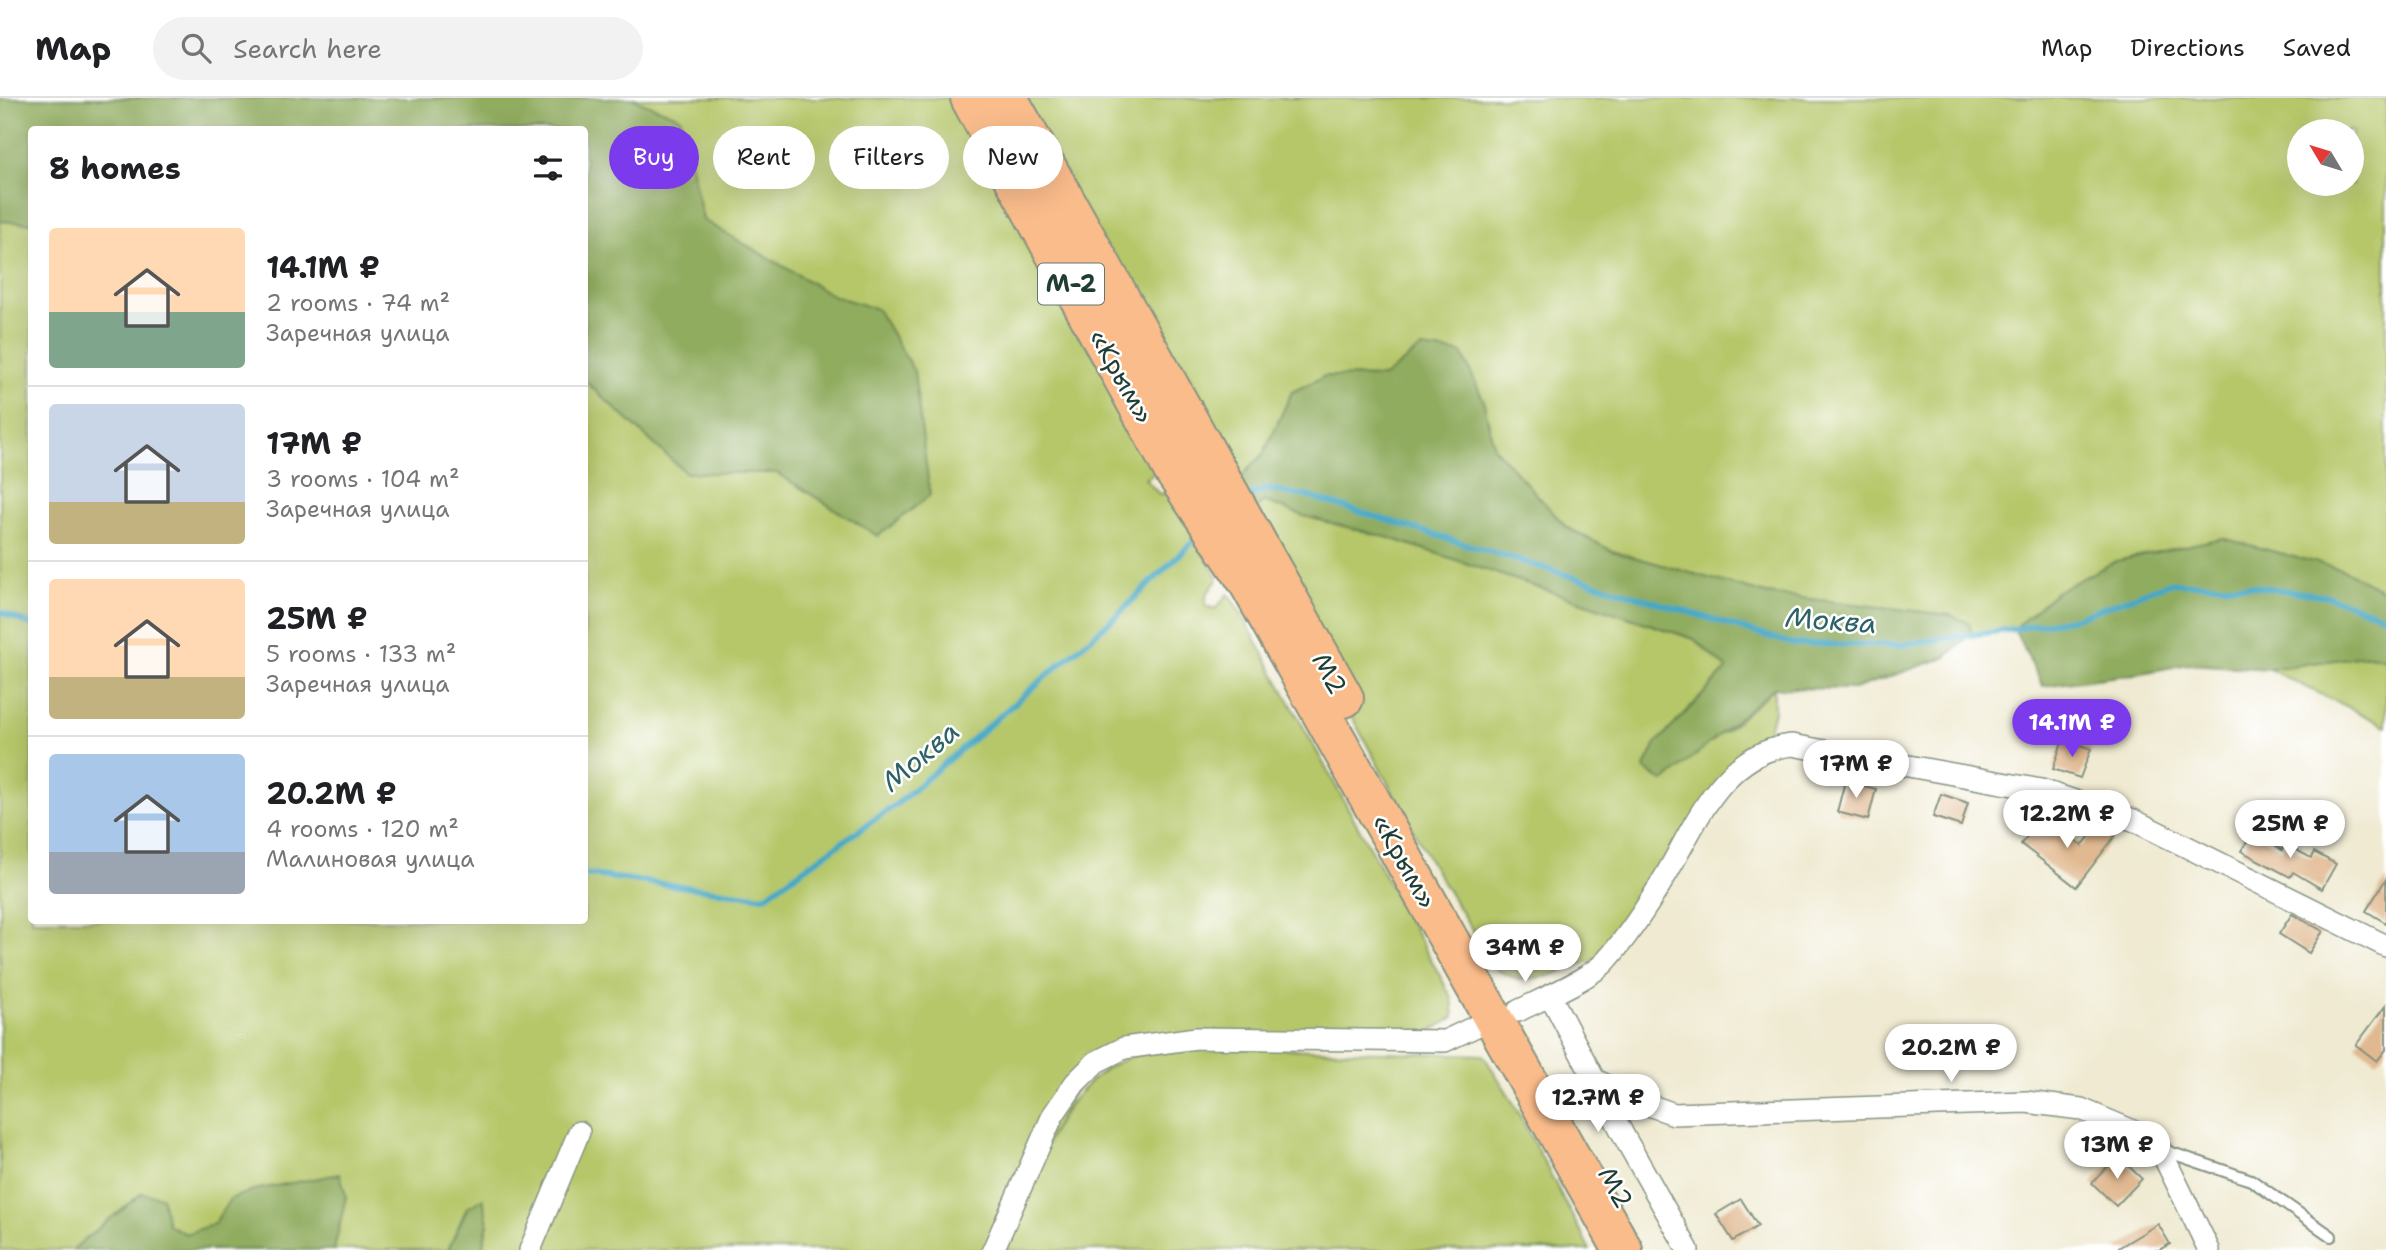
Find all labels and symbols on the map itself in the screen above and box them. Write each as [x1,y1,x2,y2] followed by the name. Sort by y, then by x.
[2287,119,2364,196] north arrow
[1038,264,1104,304] road number: М-2
[1082,323,1162,429] street label: «Крым»
[1784,598,1878,642] water label: Моква
[1304,646,1356,700] street label: М2
[2007,700,2137,759] pin: 14.1M ₽
[873,712,967,800] water label: Моква
[1807,740,1905,800] pin: 17M ₽
[2002,790,2132,850] pin: 12.2M ₽
[2241,800,2339,860] pin: 25M ₽
[1365,808,1445,914] street label: «Крым»
[1476,924,1574,984] pin: 34M ₽
[1886,1024,2016,1084] pin: 20.2M ₽
[1533,1074,1663,1134] pin: 12.7M ₽
[2068,1122,2166,1181] pin: 13M ₽
[1590,1160,1642,1214] street label: М2

